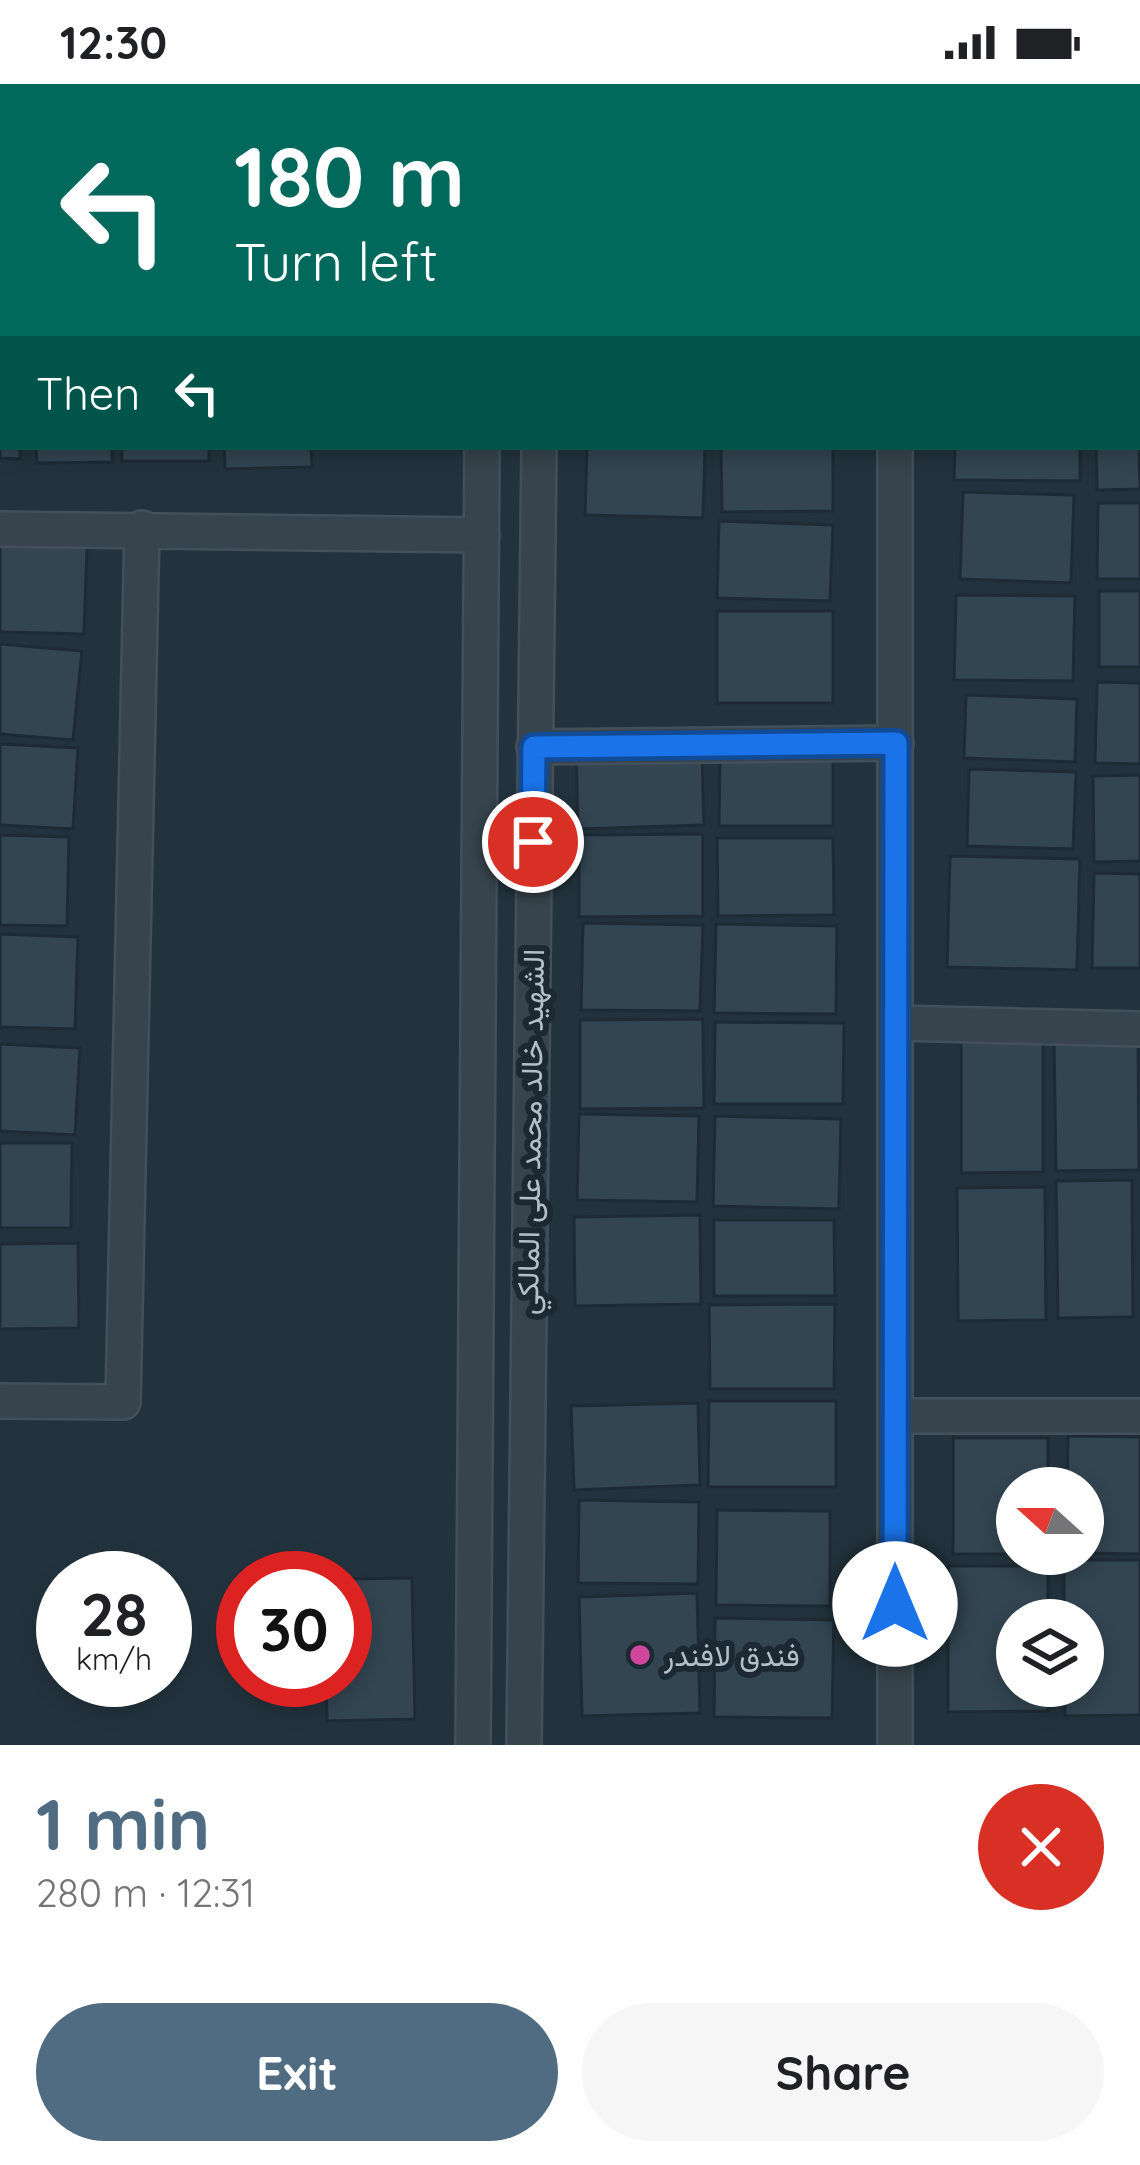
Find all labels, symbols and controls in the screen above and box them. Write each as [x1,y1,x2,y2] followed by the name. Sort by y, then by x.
[60,14,167,70] text: 12:30
[234,123,465,228] text: 180 m
[36,132,192,288] icon: left
[234,227,438,295] text: Turn left
[164,360,230,426] icon: left
[36,365,140,421] text: Then
[482,791,584,893] pin
[500,809,566,875] icon: arrive
[508,949,558,1316] street label: الشهيد خالد محمد على المالكي
[996,1467,1104,1575] north arrow
[996,1467,1104,1707] map controls
[832,1541,958,1667] position arrow
[216,1551,372,1707] speed limit sign: 30
[80,1576,148,1651] text: 28
[996,1599,1104,1707] button: layers
[663,1636,800,1674] place label: فندق لافندر
[76,1640,152,1678] text: km/h
[627,1642,653,1668] marker: فندق لافندر
[36,1778,210,1868] text: 1 min
[978,1784,1104,1910] button: close
[36,1868,255,1917] text: 280 m · 12:31
[36,2003,558,2141] button: Exit
[582,2003,1104,2141] button: Share

